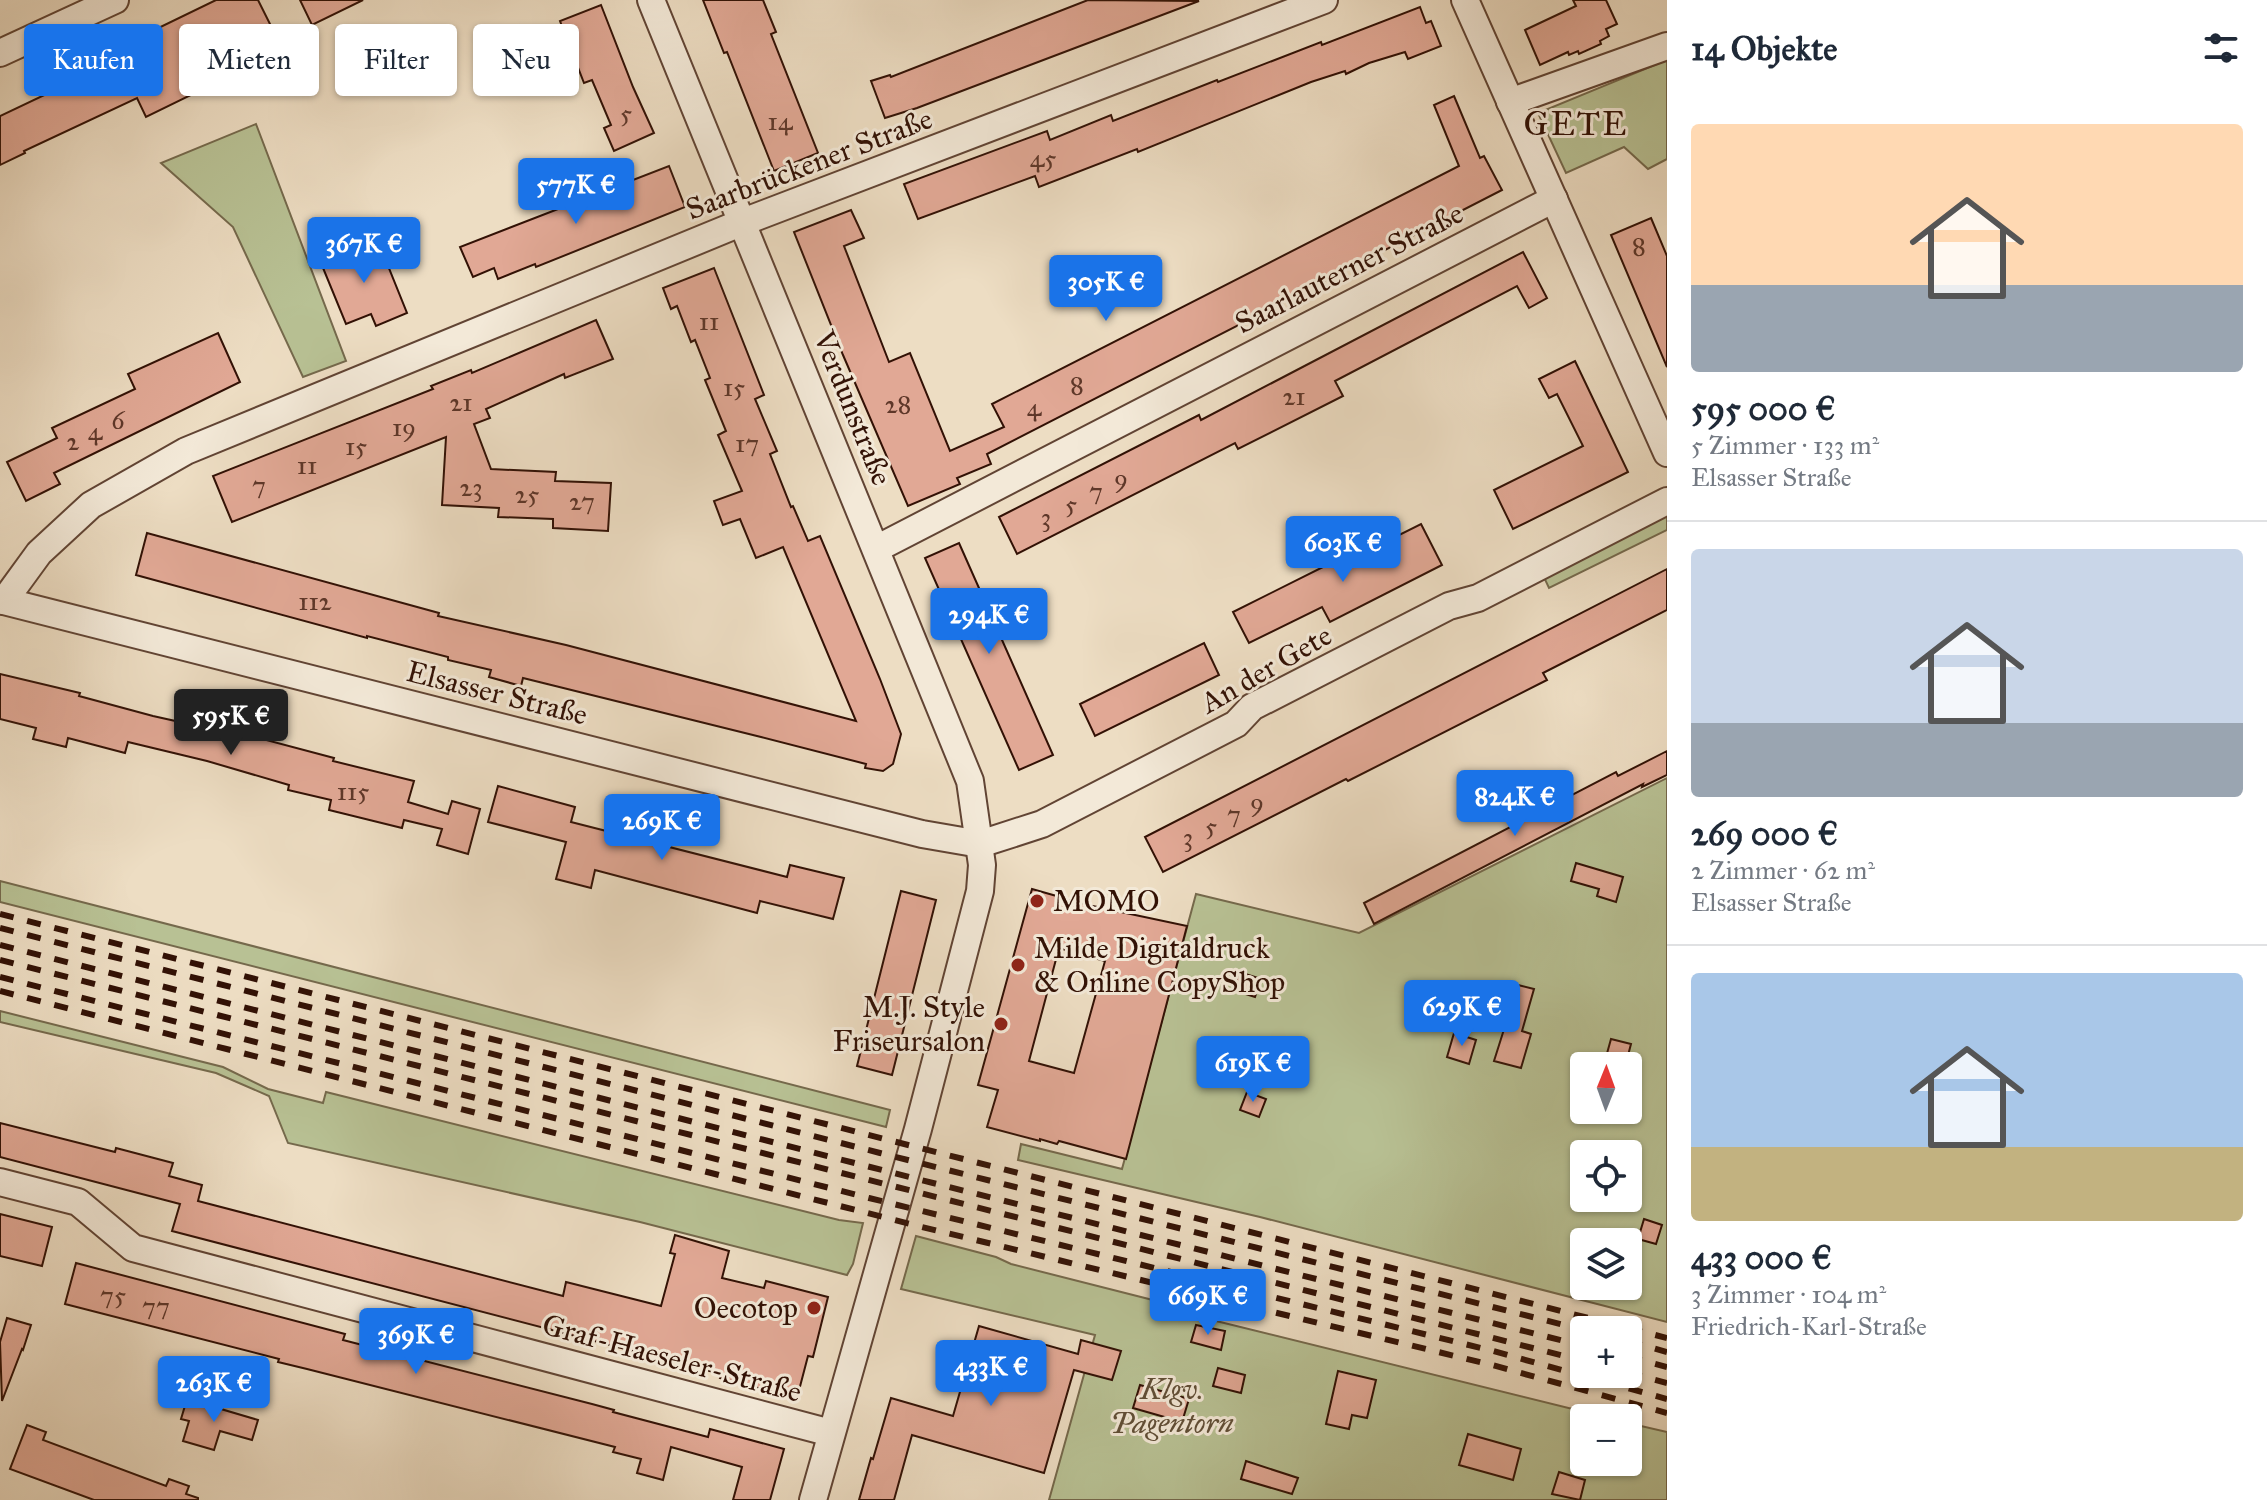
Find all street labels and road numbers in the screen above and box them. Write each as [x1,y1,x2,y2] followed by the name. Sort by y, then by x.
[681,100,937,228] street label: Saarbrückener Straße
[1229,195,1469,341] street label: Saarlauterner Straße
[805,325,900,490] street label: Verdunstraße
[1192,617,1338,722] street label: An der Gete
[403,653,591,733] street label: Elsasser Straße
[539,1306,805,1410] street label: Graf-Haeseler-Straße

